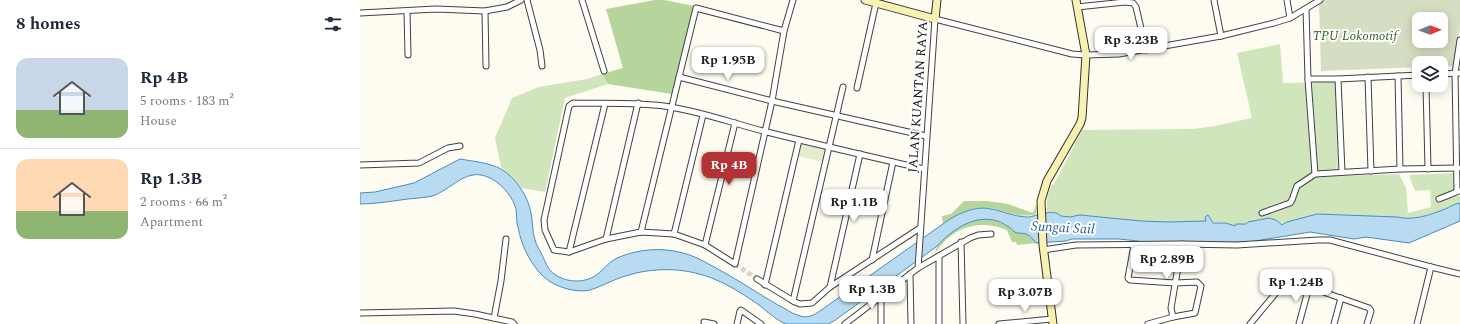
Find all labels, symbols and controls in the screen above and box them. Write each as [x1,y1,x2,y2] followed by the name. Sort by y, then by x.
[16,11,81,37] text: 8 homes
[1412,12,1448,48] north arrow
[1412,12,1448,92] map controls
[322,13,344,35] icon: filters
[903,20,933,174] street label: JALAN KUANTAN RAYA
[1313,26,1399,46] park label: TPU Lokomotif
[1090,27,1172,61] pin: Rp 3.23B
[1104,30,1158,50] text: Rp 3.23B
[687,47,769,81] pin: Rp 1.95B
[701,50,755,70] text: Rp 1.95B
[1412,56,1448,92] button: layers
[140,65,188,91] text: Rp 4B
[48,74,96,122] icon: home
[140,91,234,111] text: 5 rooms · 183 m²
[140,111,177,131] text: House
[701,152,757,186] pin: Rp 4B
[711,155,747,175] text: Rp 4B
[140,166,202,192] text: Rp 1.3B
[48,175,96,223] icon: home
[817,189,891,223] pin: Rp 1.1B
[140,192,227,212] text: 2 rooms · 66 m²
[830,192,878,212] text: Rp 1.1B
[140,212,203,232] text: Apartment
[1031,215,1096,240] water label: Sungai Sail
[1126,246,1208,280] pin: Rp 2.89B
[1140,249,1194,269] text: Rp 2.89B
[1255,269,1337,303] pin: Rp 1.24B
[1269,272,1323,292] text: Rp 1.24B
[835,276,909,310] pin: Rp 1.3B
[848,279,896,299] text: Rp 1.3B
[984,279,1066,313] pin: Rp 3.07B
[998,282,1052,302] text: Rp 3.07B

